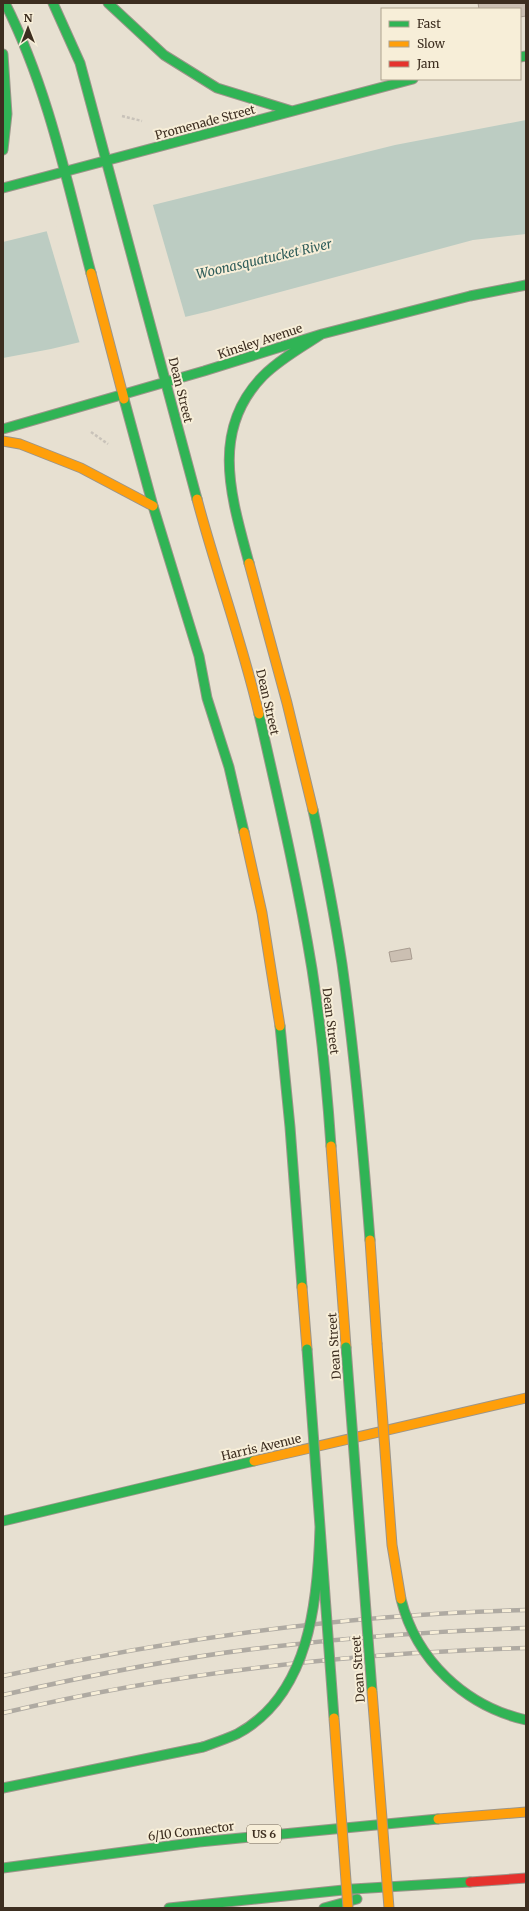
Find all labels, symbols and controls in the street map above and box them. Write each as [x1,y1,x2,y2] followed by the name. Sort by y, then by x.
[8,8,48,48] north arrow
[381,8,521,80] legend
[24,11,33,25] text: N
[417,16,441,31] text: Fast
[417,36,446,51] text: Slow
[416,56,440,71] text: Jam
[153,101,257,143] street label: Promenade Street
[194,235,334,283] water label: Woonasquatucket River
[216,320,304,362] street label: Kinsley Avenue
[166,356,196,425] street label: Dean Street
[253,668,283,737] street label: Dean Street
[319,987,343,1056] street label: Dean Street
[324,1312,344,1380] street label: Dean Street
[220,1431,302,1463] street label: Harris Avenue
[348,1635,368,1703] street label: Dean Street
[147,1818,236,1844] street label: 6/10 Connector
[247,1825,281,1843] road number: US 6

